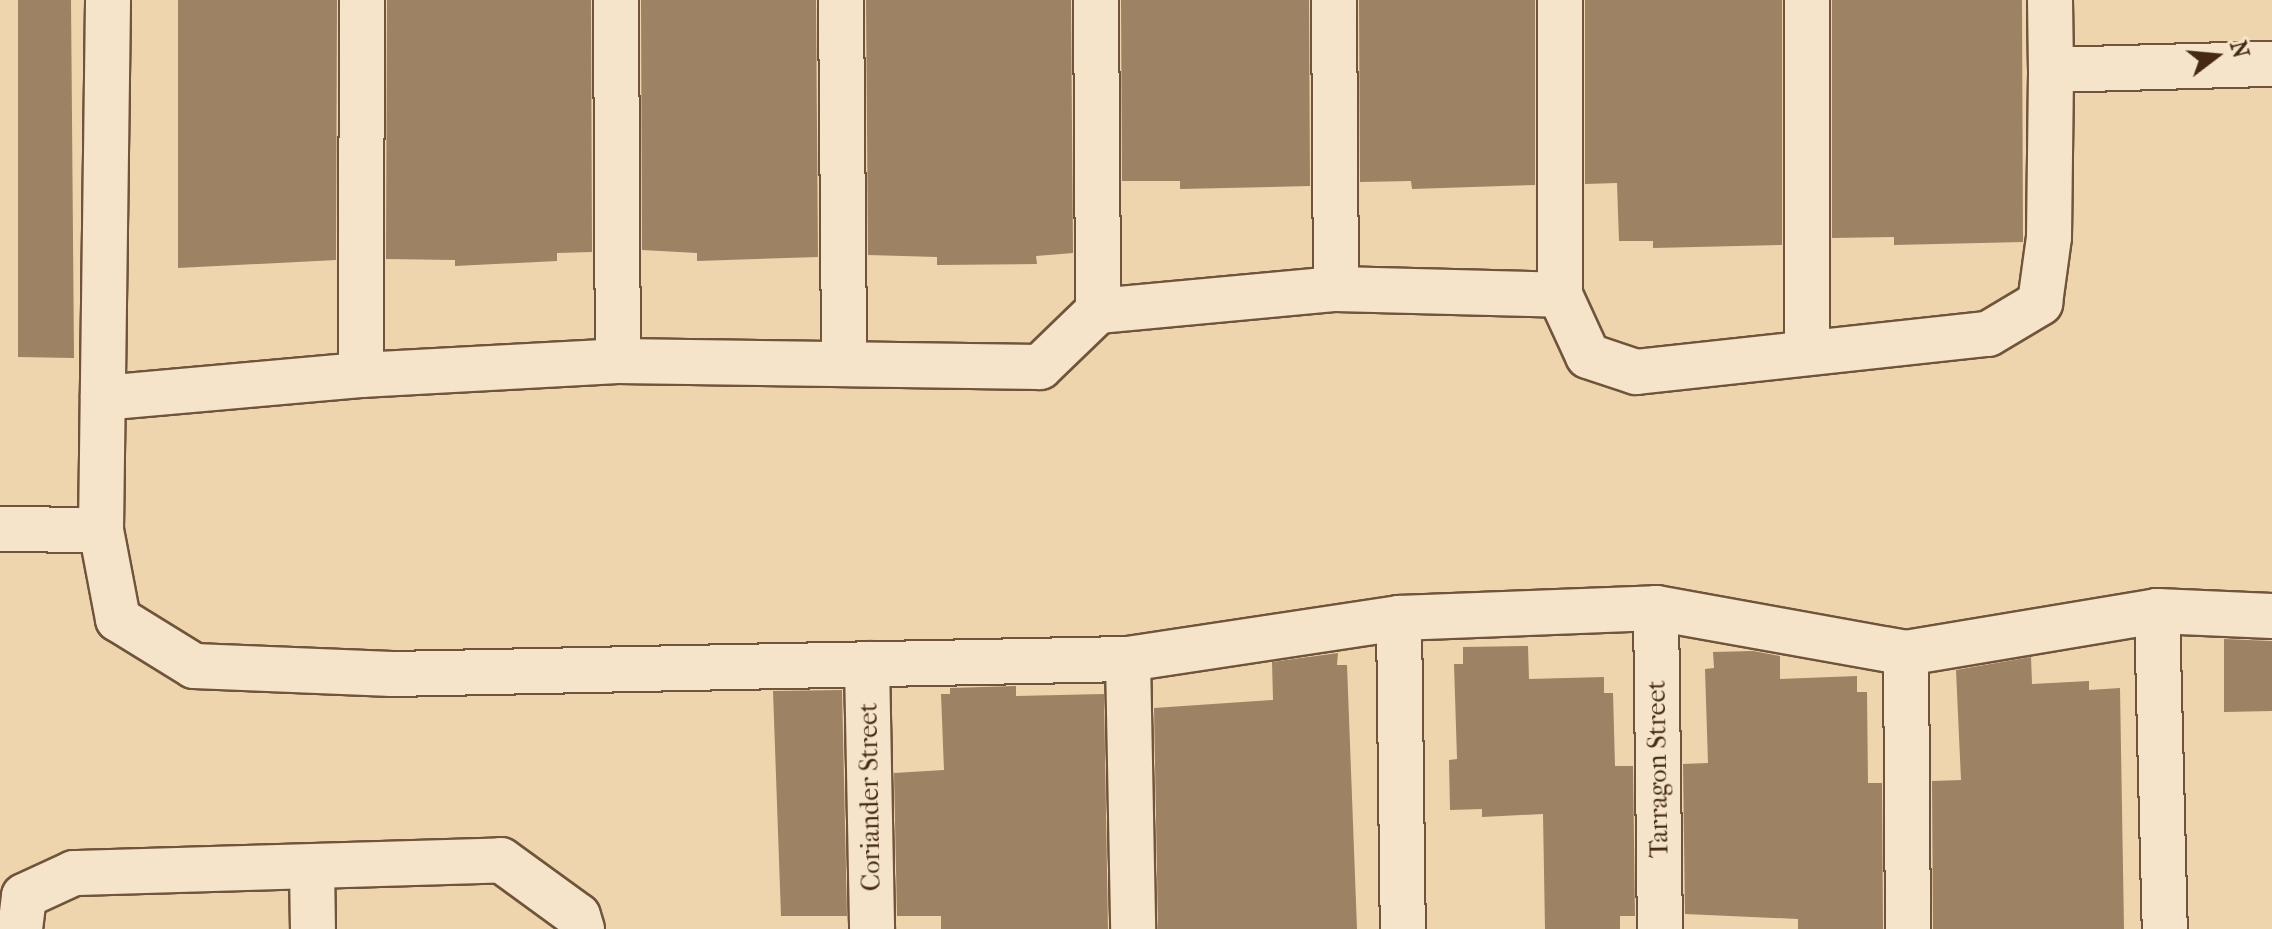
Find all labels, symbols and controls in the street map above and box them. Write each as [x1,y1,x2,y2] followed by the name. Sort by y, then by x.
[2176,16,2256,96] north arrow
[2224,38,2254,61] text: N
[1641,680,1675,858] street label: Tarragon Street
[853,702,887,892] street label: Coriander Street

